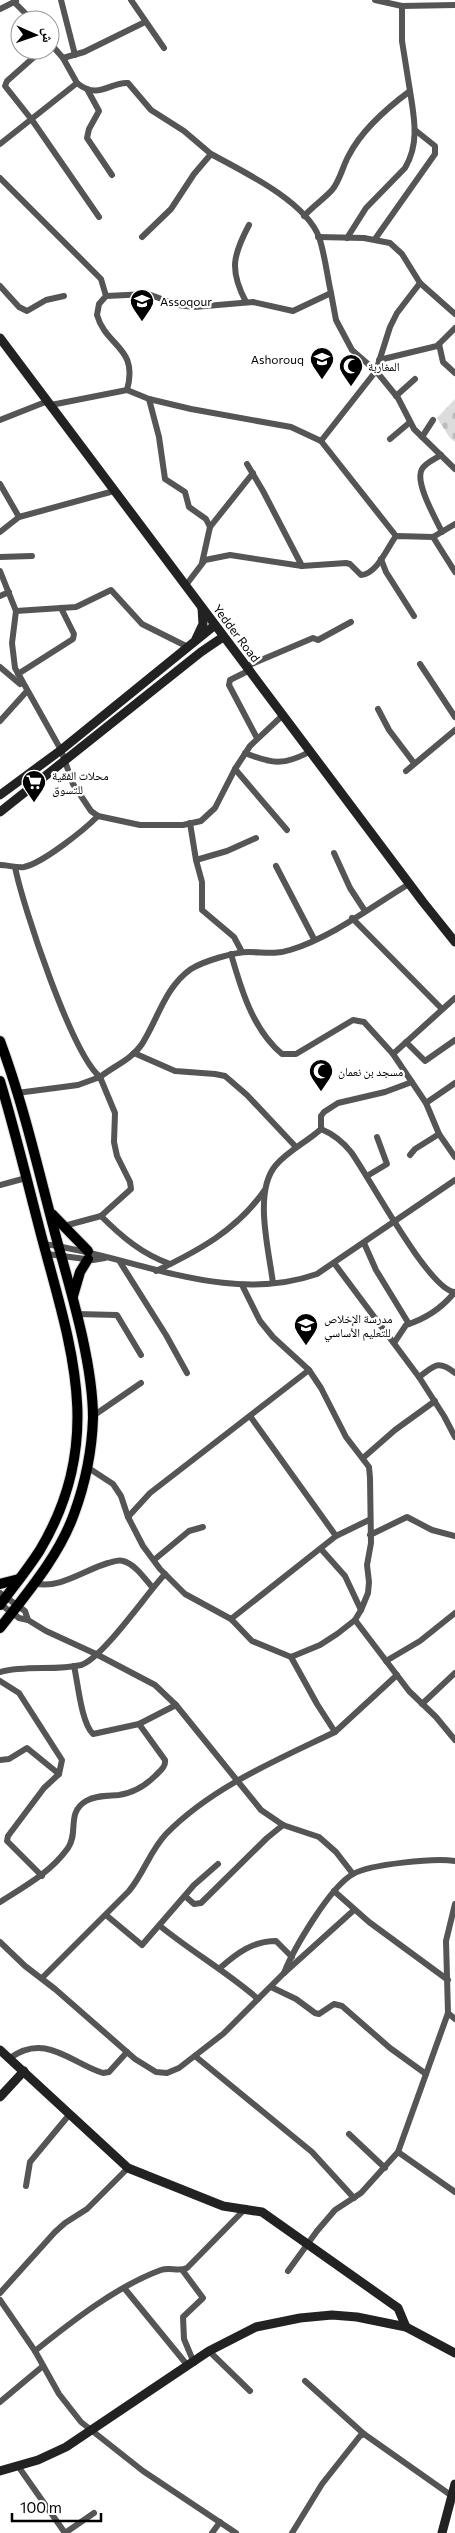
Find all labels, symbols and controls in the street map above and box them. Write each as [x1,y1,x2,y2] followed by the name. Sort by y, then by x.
[10,10,60,60] north arrow
[39,28,57,43] text: ش
[129,288,155,322] school or university icon: Assoqour
[160,294,212,308] place label: Assoqour
[309,346,335,380] school or university icon: Ashorouq
[251,352,304,366] place label: Ashorouq
[338,353,364,387] mosque icon: المغاربة
[368,359,400,374] place label: المغاربة
[211,601,263,665] street label: Yedder Road
[52,768,109,797] place label: محلات الفقية للتسوق
[21,769,47,803] supermarket icon: محلات الفقية للتسوق
[308,1058,334,1092] mosque icon: مسجد بن نعمان
[338,1064,403,1079] place label: مسجد بن نعمان
[324,1311,393,1343] place label: مدرسة الإخلاص للتعليم الأساسي
[293,1312,319,1346] school or university icon: مدرسة الإخلاص للتعليم الأساسي
[12,2490,101,2522] scale bar
[20,2498,62,2516] text: 100 m

